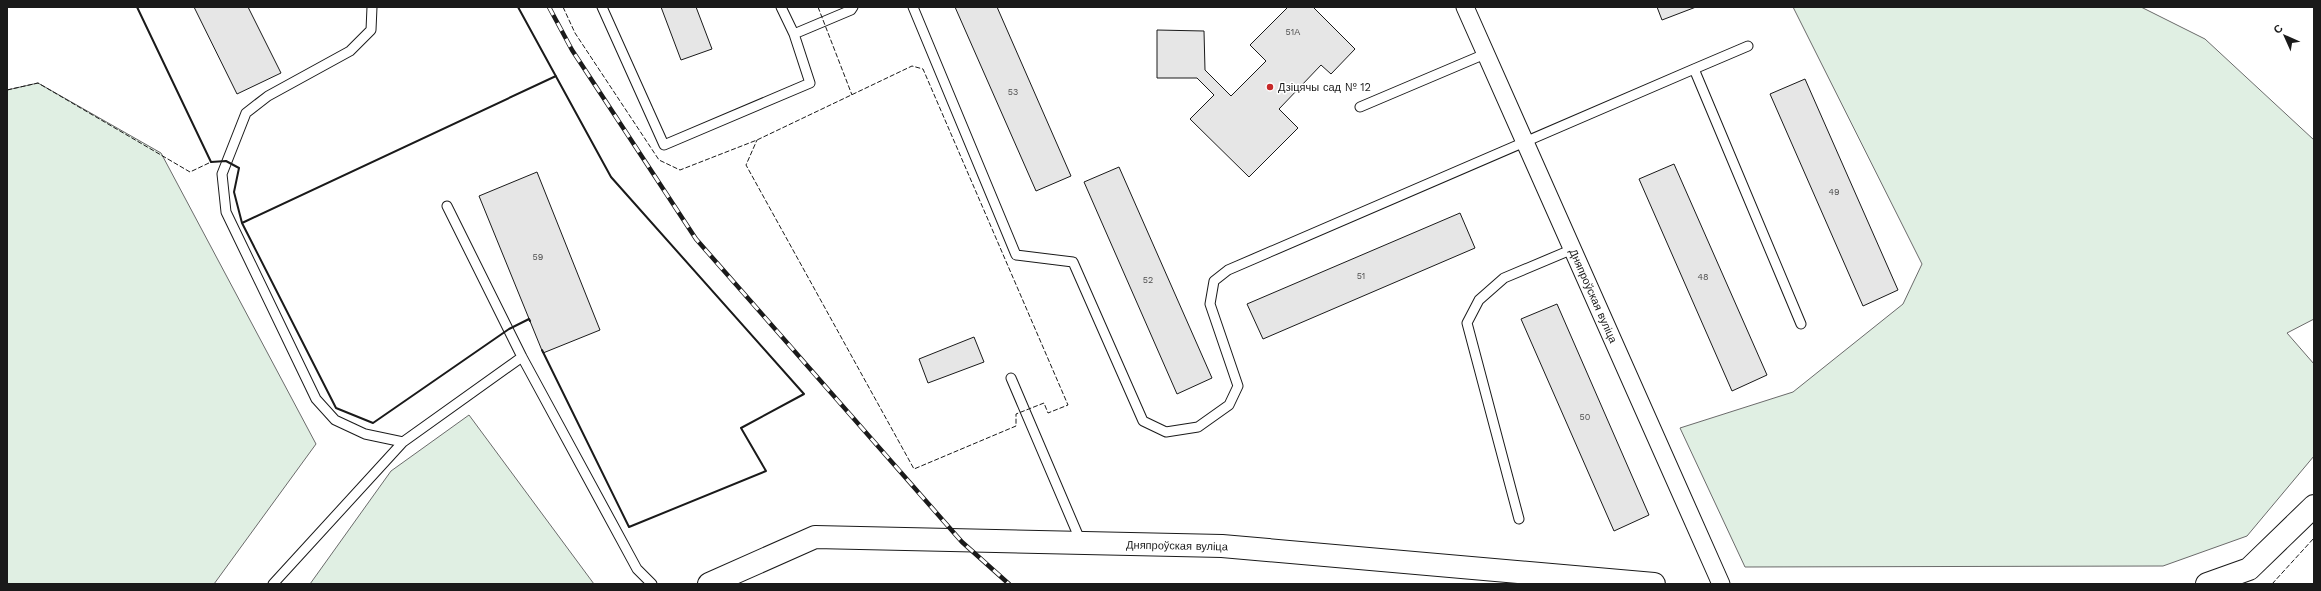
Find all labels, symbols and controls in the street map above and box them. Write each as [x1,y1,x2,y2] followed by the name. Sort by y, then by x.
[2265,16,2305,56] north arrow
[2271,22,2286,37] text: С
[1286,27,1300,37] house number: 51А
[1278,81,1371,94] place label: Дзіцячы сад № 12
[1265,82,1275,92] marker: Дзіцячы сад № 12
[1008,87,1018,97] house number: 53
[1828,187,1840,197] house number: 49
[1566,247,1620,346] street label: Дняпроўская вуліца
[533,252,543,262] house number: 59
[1357,271,1365,281] house number: 51
[1697,272,1709,282] house number: 48
[1143,275,1153,285] house number: 52
[1580,412,1591,422] house number: 50
[1126,539,1229,553] street label: Дняпроўская вуліца

